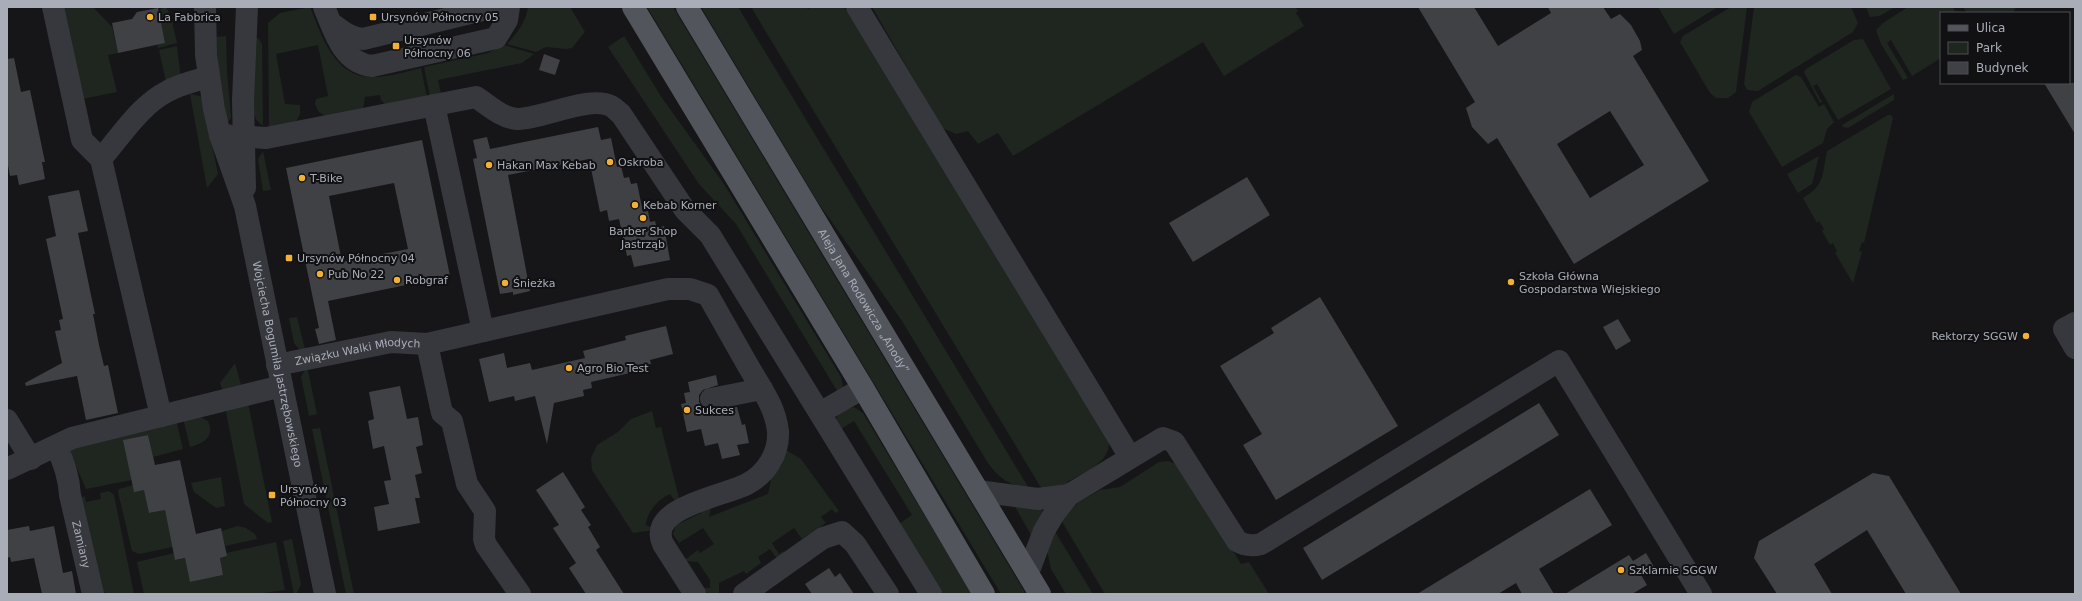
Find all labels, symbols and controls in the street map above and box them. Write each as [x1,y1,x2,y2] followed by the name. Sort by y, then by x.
[158,11,221,24] place label: La Fabbrica
[381,11,499,24] place label: Ursynów Północny 05
[145,12,155,22] marker: La Fabbrica
[368,12,378,22] marker: Ursynów Północny 05
[1940,12,2070,84] legend
[1976,21,2005,35] text: Ulica
[404,34,471,60] place label: Ursynów Północny 06
[391,41,401,51] marker: Ursynów Północny 06
[1976,41,2002,55] text: Park
[1976,61,2029,75] text: Budynek
[618,156,664,169] place label: Oskroba
[605,157,615,167] marker: Oskroba
[497,159,596,172] place label: Hakan Max Kebab
[484,160,494,170] marker: Hakan Max Kebab
[309,172,343,185] place label: T-Bike
[297,173,307,183] marker: T-Bike
[643,199,717,212] place label: Kebab Korner
[630,200,640,210] marker: Kebab Korner
[638,213,648,223] marker: Barber Shop Jastrząb
[609,225,677,251] place label: Barber Shop Jastrząb
[815,227,912,376] street label: Aleja Jana Rodowicza „Anody”
[297,252,415,265] place label: Ursynów Północny 04
[284,253,294,263] marker: Ursynów Północny 04
[250,260,305,469] street label: Wojciecha Bogumiła Jastrzębowskiego
[328,268,384,281] place label: Pub No 22
[315,269,325,279] marker: Pub No 22
[1519,270,1661,296] place label: Szkoła Główna Gospodarstwa Wiejskiego
[405,274,449,287] place label: Robgraf
[392,275,402,285] marker: Robgraf
[513,277,555,290] place label: Śnieżka
[1506,277,1516,287] marker: Szkoła Główna Gospodarstwa Wiejskiego
[500,278,510,288] marker: Śnieżka
[1931,330,2018,343] place label: Rektorzy SGGW
[2021,331,2031,341] marker: Rektorzy SGGW
[294,335,421,368] street label: Związku Walki Młodych
[577,362,649,375] place label: Agro Bio Test
[564,363,574,373] marker: Agro Bio Test
[695,404,734,417] place label: Sukces
[682,405,692,415] marker: Sukces
[280,483,347,509] place label: Ursynów Północny 03
[267,490,277,500] marker: Ursynów Północny 03
[69,519,93,570] street label: Zamiany
[1629,564,1718,577] place label: Szklarnie SGGW
[1616,565,1626,575] marker: Szklarnie SGGW

